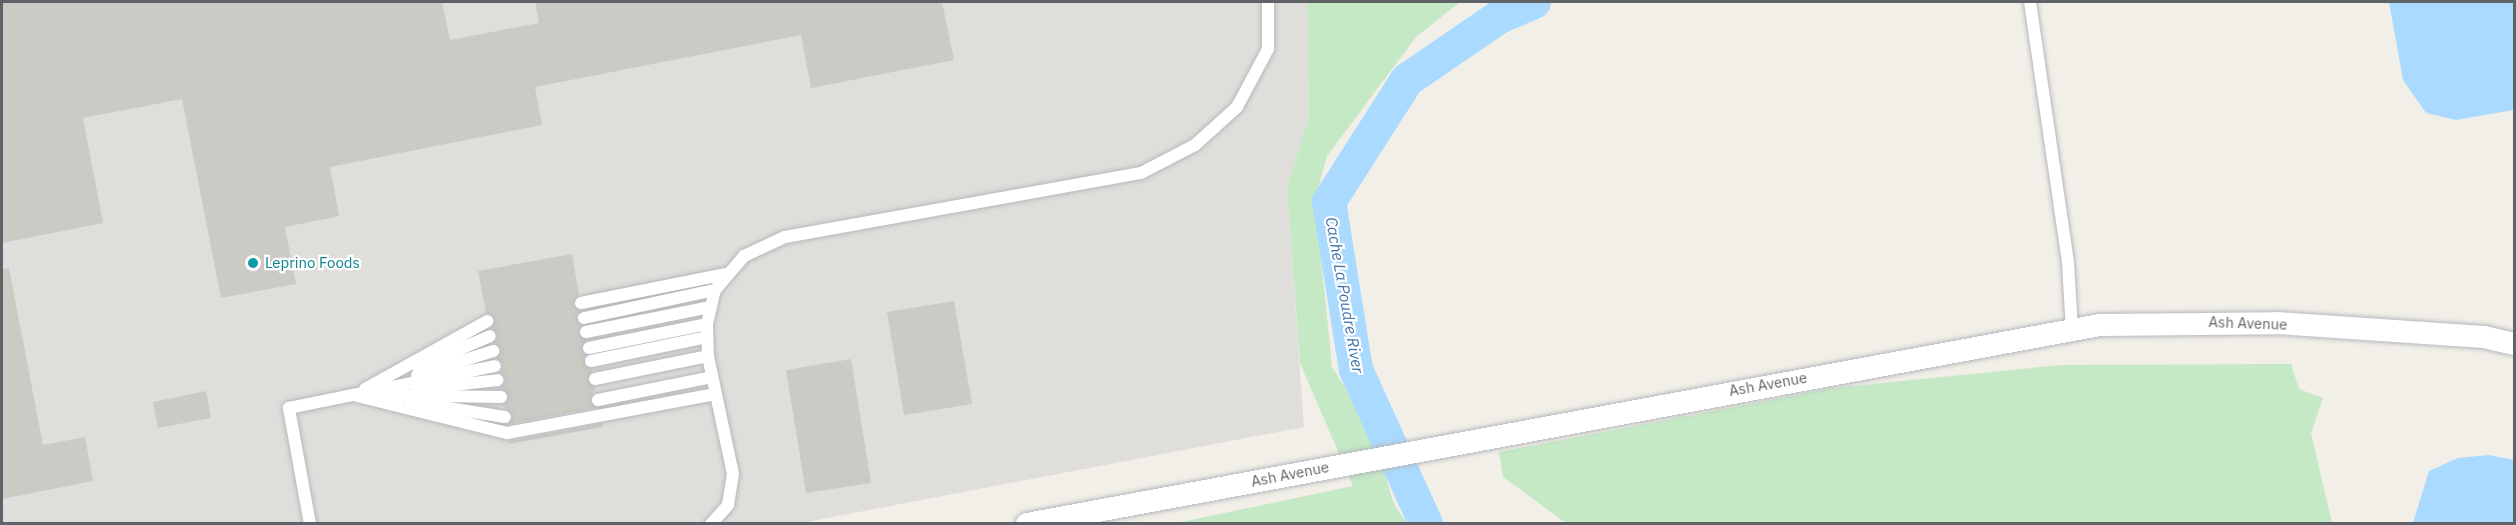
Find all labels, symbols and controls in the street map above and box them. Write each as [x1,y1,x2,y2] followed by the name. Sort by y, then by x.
[1322,216,1368,374] water label: Cache La Poudre River
[265,254,360,272] place label: Leprino Foods
[246,256,260,270] marker: Leprino Foods
[2208,313,2288,333] street label: Ash Avenue
[1728,368,1808,400] street label: Ash Avenue
[1249,458,1331,490] street label: Ash Avenue

